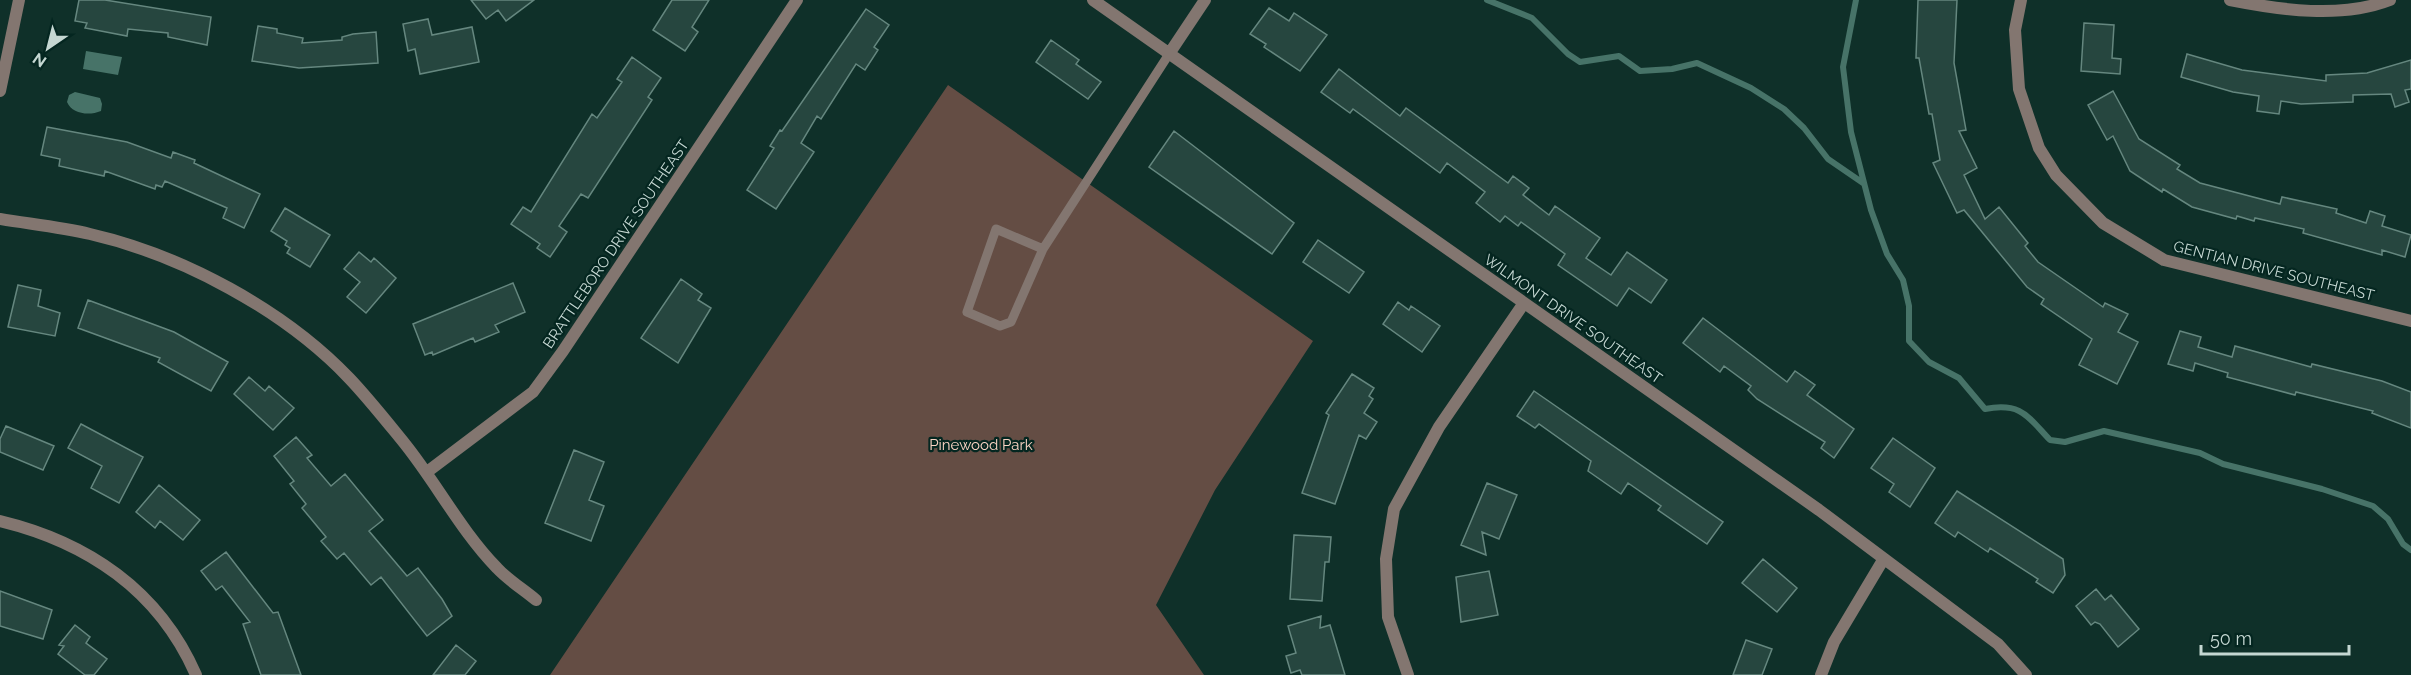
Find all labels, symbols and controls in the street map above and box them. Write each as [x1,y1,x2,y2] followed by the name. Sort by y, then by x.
[18,18,78,78] north arrow
[29,49,50,71] text: N
[539,136,693,352] street label: BRATTLEBORO DRIVE SOUTHEAST
[2172,237,2376,305] street label: GENTIAN DRIVE SOUTHEAST
[1480,250,1666,388] street label: WILMONT DRIVE SOUTHEAST
[929,436,1033,454] park label: Pinewood Park
[2201,618,2350,656] scale bar
[2210,628,2252,649] text: 50 m

